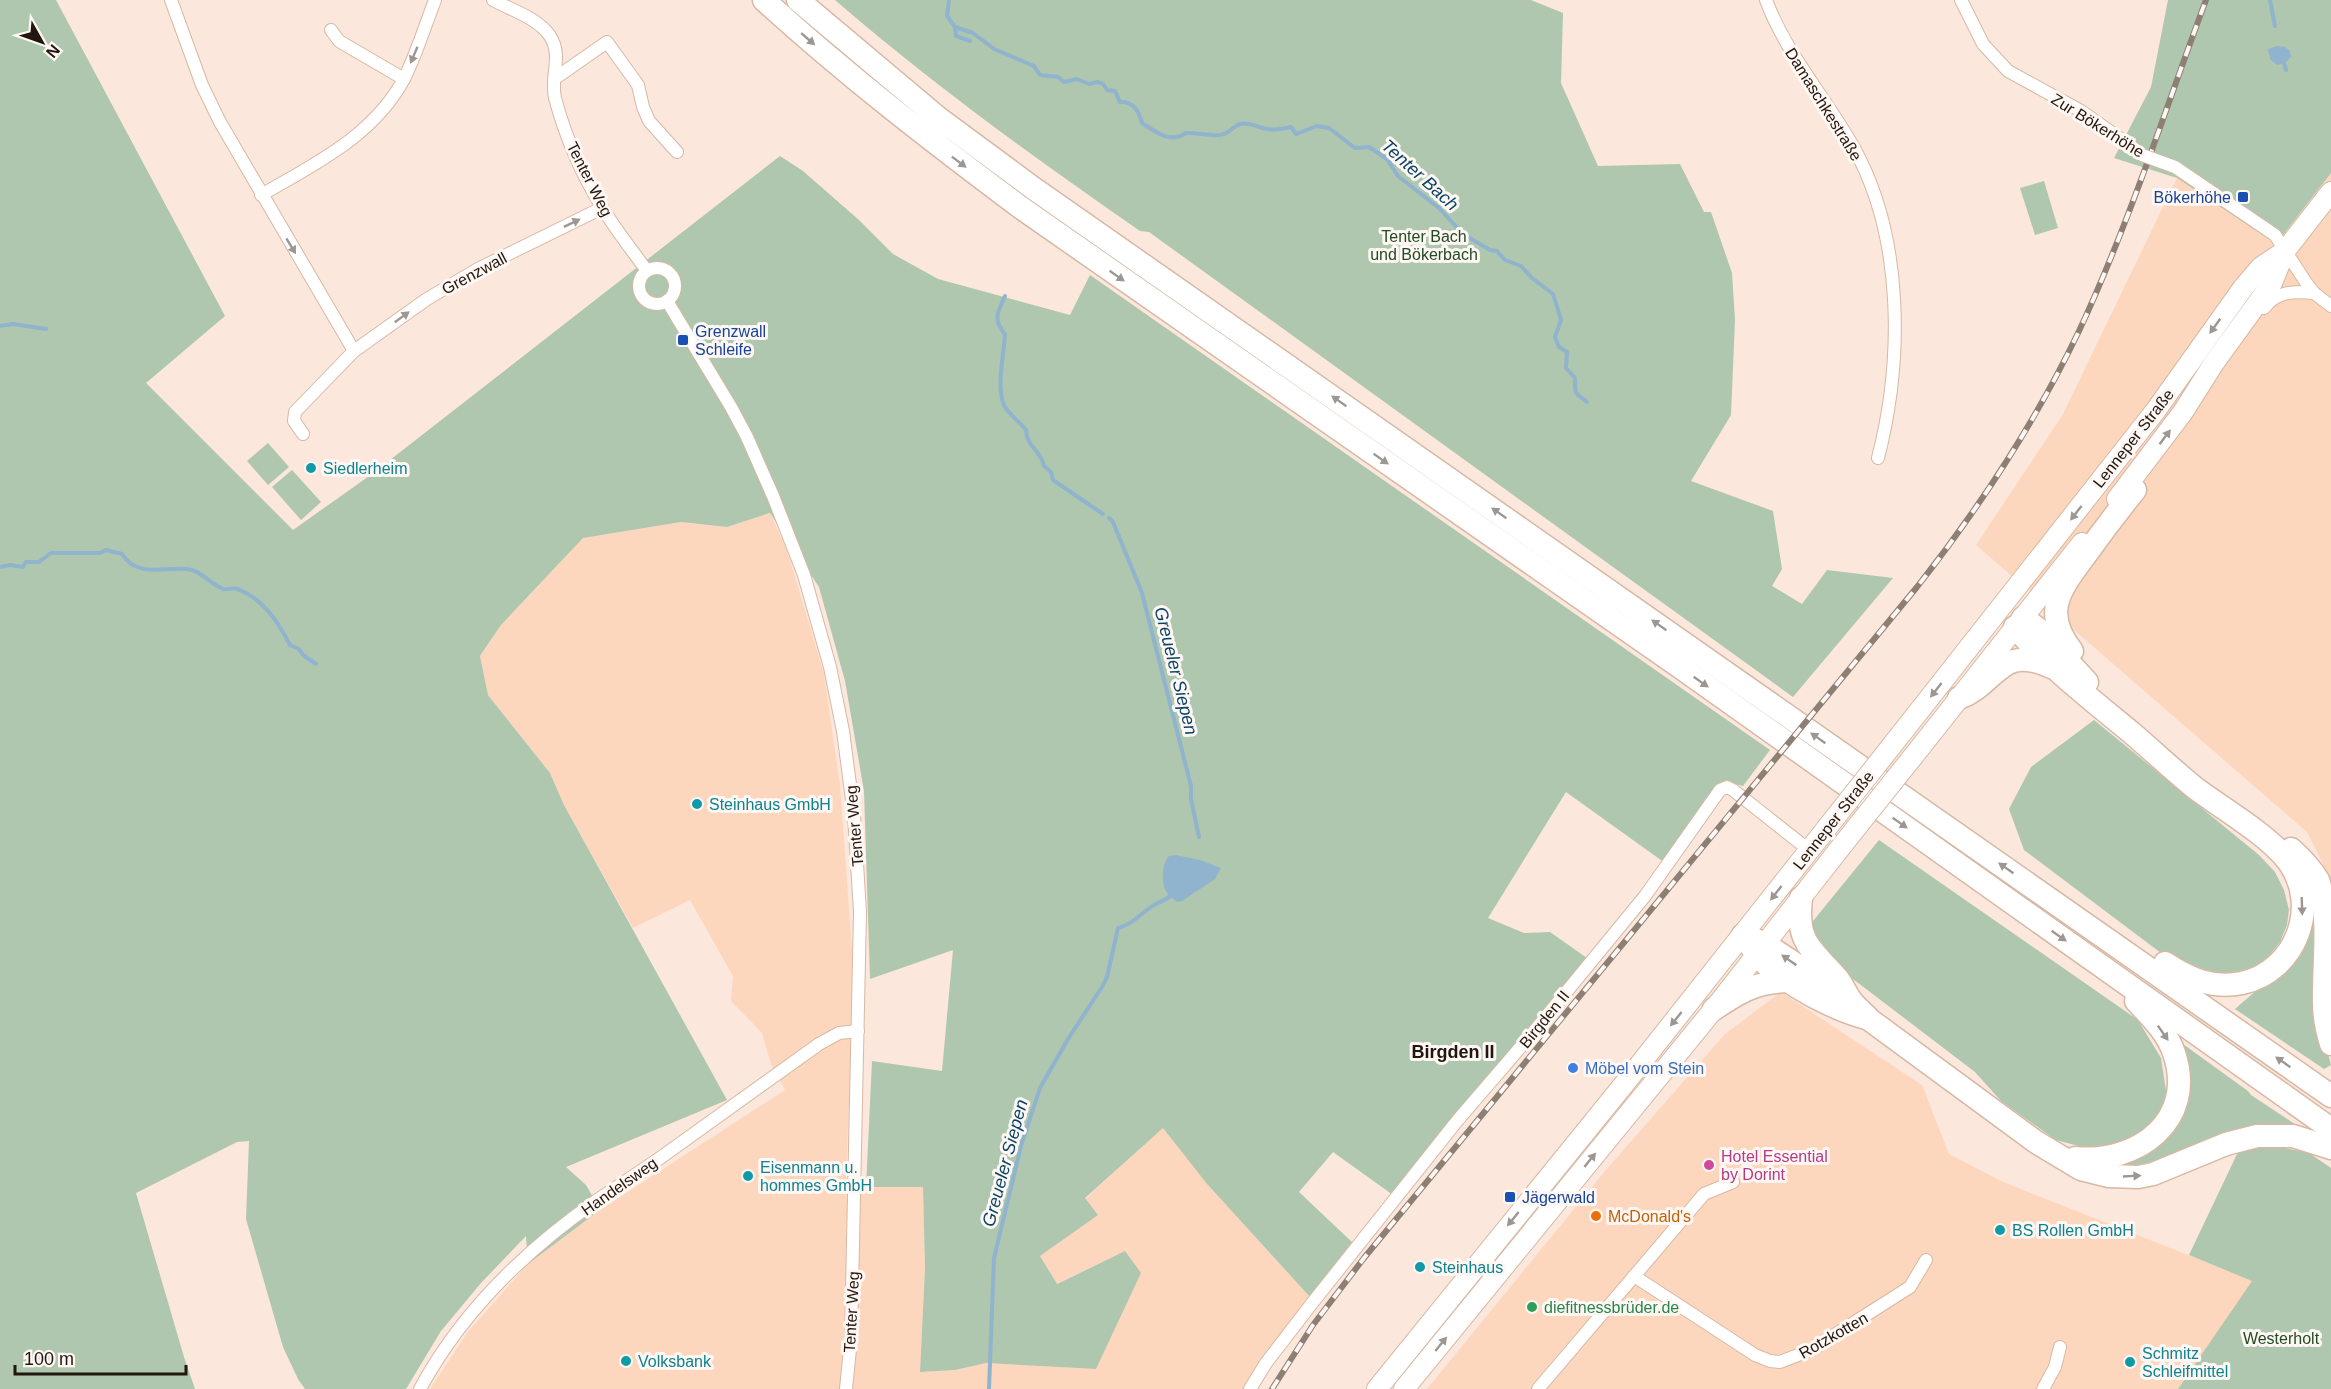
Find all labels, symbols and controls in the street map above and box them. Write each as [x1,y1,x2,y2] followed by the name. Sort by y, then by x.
[12,12,72,72] north arrow
[800,32,815,45] one-way arrow
[43,41,63,61] text: N
[1782,45,1865,164] street label: Damaschkestraße
[409,46,419,64] one-way arrow
[2048,90,2147,161] street label: Zur Bökerhöhe
[1377,135,1463,215] water label: Tenter Bach
[563,139,616,219] street label: Tenter Weg
[951,156,967,168] one-way arrow
[2154,189,2231,206] place label: Bökerhöhe
[2236,190,2250,204] marker: Bökerhöhe
[564,218,581,227] one-way arrow
[1370,228,1478,263] park label: Tenter Bach und Bökerbach
[286,238,296,255] one-way arrow
[439,249,510,298] street label: Grenzwall
[1109,270,1124,282] one-way arrow
[393,311,409,323] one-way arrow
[2209,317,2221,333] one-way arrow
[695,323,766,358] place label: Grenzwall Schleife
[676,333,690,347] marker: Grenzwall Schleife
[2090,386,2177,491] street label: Lenneper Straße
[1332,395,1348,407] one-way arrow
[2159,429,2171,445] one-way arrow
[1373,453,1389,465] one-way arrow
[323,460,407,477] place label: Siedlerheim
[304,461,318,475] marker: Siedlerheim
[2069,505,2082,521] one-way arrow
[1492,507,1508,519] one-way arrow
[1150,605,1202,737] water label: Greueler Siepen
[1651,619,1667,631] one-way arrow
[1692,676,1708,688] one-way arrow
[1930,683,1942,698] one-way arrow
[1810,733,1826,744] one-way arrow
[1790,768,1877,873] street label: Lenneper Straße
[842,785,867,867] street label: Tenter Weg
[709,796,831,813] place label: Steinhaus GmbH
[690,797,704,811] marker: Steinhaus GmbH
[1891,817,1907,829] one-way arrow
[1998,862,2014,874] one-way arrow
[1771,885,1783,900] one-way arrow
[2298,897,2307,916] one-way arrow
[2051,930,2067,941] one-way arrow
[1781,954,1797,966] one-way arrow
[1516,987,1573,1051] street label: Birgden II
[1670,1011,1683,1027] one-way arrow
[2157,1025,2169,1041] one-way arrow
[1411,1042,1495,1062] district label: Birgden II
[2275,1057,2291,1068] one-way arrow
[1585,1060,1704,1077] place label: Möbel vom Stein
[1566,1061,1580,1075] marker: Möbel vom Stein
[978,1097,1032,1229] water label: Greueler Siepen
[1721,1148,1828,1183] place label: Hotel Essential by Dorint
[1583,1152,1596,1167] one-way arrow
[578,1154,660,1219] street label: Handelsweg
[1702,1158,1716,1172] marker: Hotel Essential by Dorint
[760,1159,872,1194] place label: Eisenmann u. hommes GmbH
[741,1169,755,1183] marker: Eisenmann u. hommes GmbH
[2123,1172,2142,1181] one-way arrow
[1522,1189,1595,1206] place label: Jägerwald
[1503,1190,1517,1204] marker: Jägerwald
[1608,1208,1691,1225] place label: McDonald's
[1589,1209,1603,1223] marker: McDonald's
[1507,1211,1520,1227] one-way arrow
[2012,1222,2134,1239] place label: BS Rollen GmbH
[1993,1223,2007,1237] marker: BS Rollen GmbH
[1432,1259,1503,1276] place label: Steinhaus
[1413,1260,1427,1274] marker: Steinhaus
[841,1271,862,1353] street label: Tenter Weg
[1544,1299,1679,1316] place label: diefitnessbrüder.de
[1525,1300,1539,1314] marker: diefitnessbrüder.de
[1796,1309,1871,1362] street label: Rotzkotten
[2243,1330,2320,1347] park label: Westerholt
[1434,1336,1446,1351] one-way arrow
[15,1338,186,1376] scale bar
[2142,1345,2228,1380] place label: Schmitz Schleifmittel
[24,1349,74,1369] text: 100 m
[638,1353,712,1370] place label: Volksbank
[619,1354,633,1368] marker: Volksbank
[2123,1355,2137,1369] marker: Schmitz Schleifmittel

